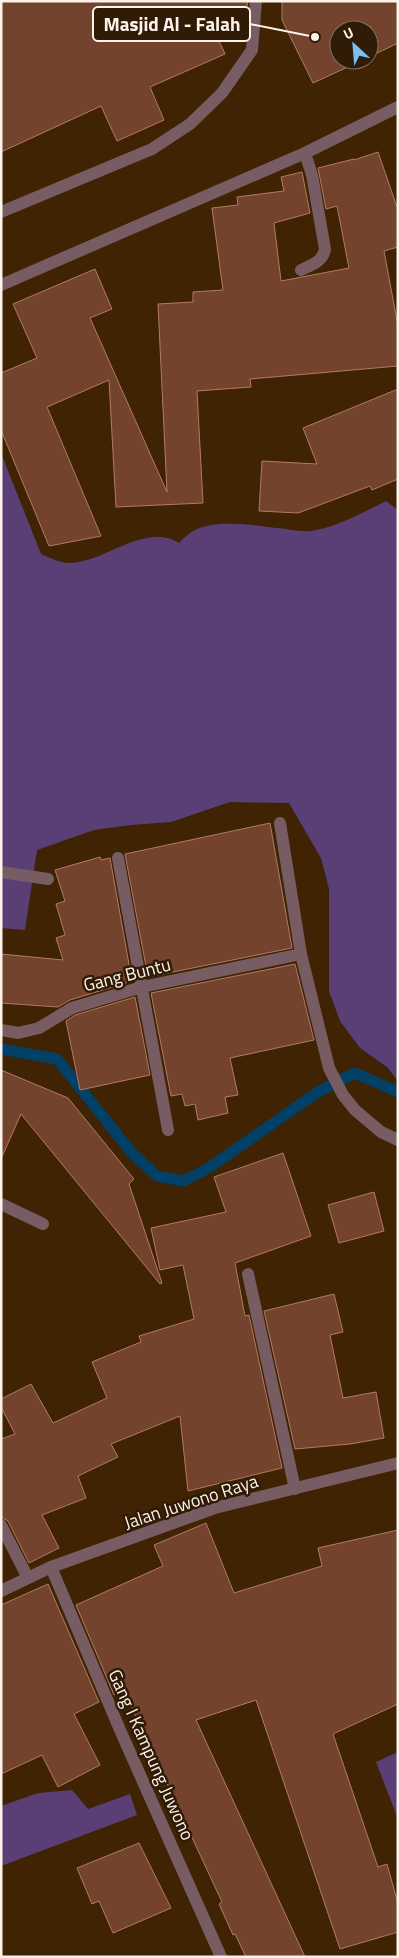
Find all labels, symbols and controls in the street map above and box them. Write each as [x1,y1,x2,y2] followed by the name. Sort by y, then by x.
[93,7,250,41] callout: Masjid Al - Falah
[104,9,240,38] text: Masjid Al - Falah
[329,20,379,70] north arrow
[339,21,357,44] text: U
[80,951,173,998] street label: Gang Buntu
[120,1467,261,1536] street label: Jalan Juwono Raya
[102,1665,201,1845] street label: Gang I Kampung Juwono

